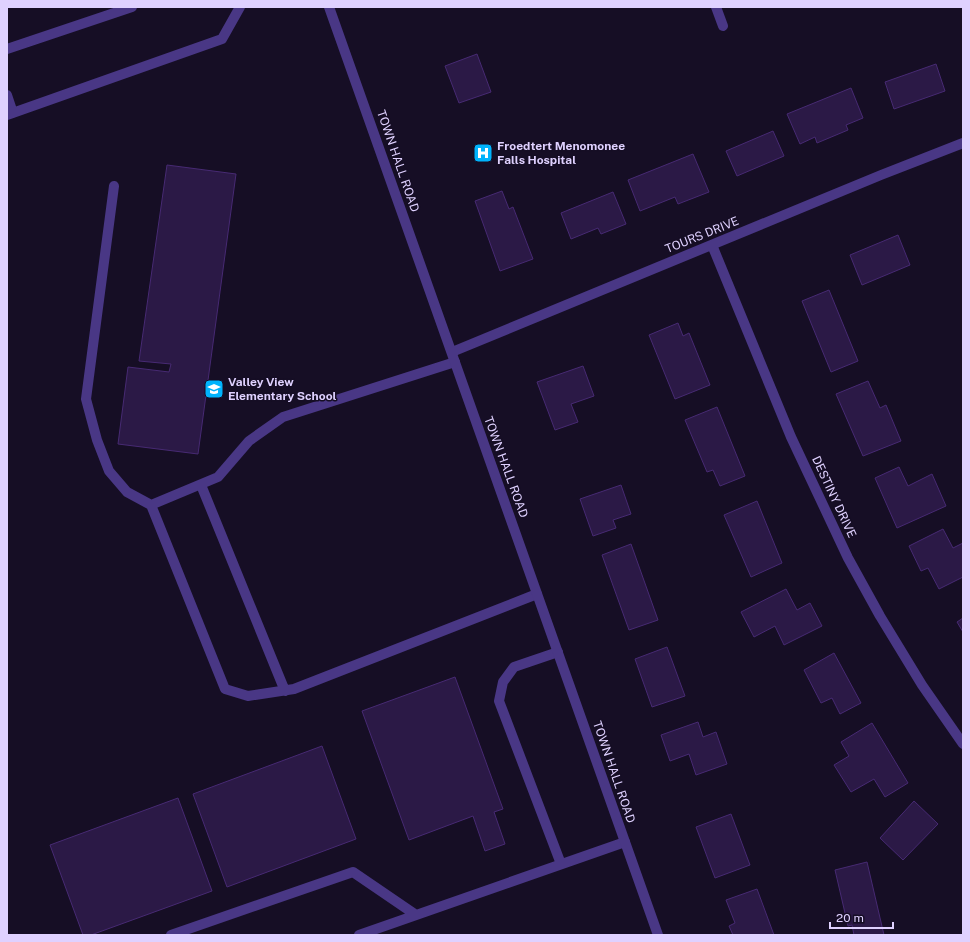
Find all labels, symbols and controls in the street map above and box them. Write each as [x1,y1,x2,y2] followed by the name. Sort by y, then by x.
[374,108,422,214] street label: TOWN HALL ROAD
[497,139,625,167] place label: Froedtert Menomonee Falls Hospital
[472,142,494,164] hospital icon: Froedtert Menomonee Falls Hospital
[663,214,741,256] street label: TOURS DRIVE
[228,375,337,403] place label: Valley View Elementary School
[203,378,225,400] school or university icon: Valley View Elementary School
[481,414,531,520] street label: TOWN HALL ROAD
[809,454,859,540] street label: DESTINY DRIVE
[590,719,638,825] street label: TOWN HALL ROAD
[830,904,893,930] scale bar
[836,911,864,925] text: 20 m

